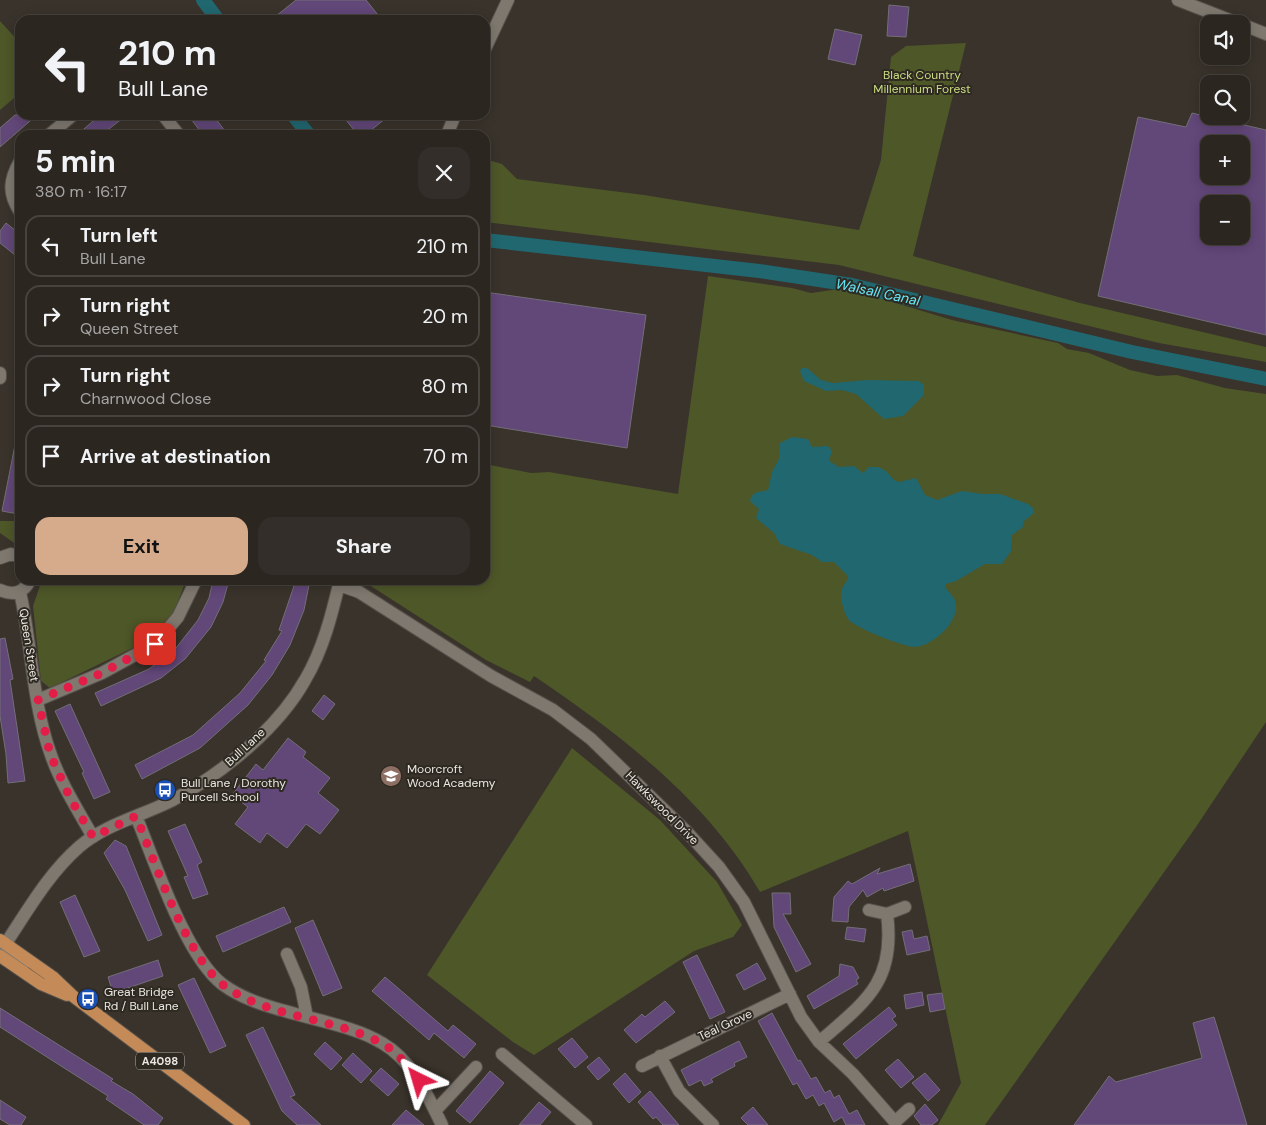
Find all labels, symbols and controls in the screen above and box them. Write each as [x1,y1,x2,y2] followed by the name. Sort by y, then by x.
[1200,15,1250,245] map controls
[1200,15,1250,65] button: sound
[118,30,217,76] text: 210 m
[35,35,100,100] icon: left
[873,67,971,97] park label: Black Country Millennium Forest
[118,74,208,103] text: Bull Lane
[1200,75,1250,125] button: search
[1200,135,1250,185] button: +
[35,142,116,181] text: 5 min
[418,147,470,199] button: close
[35,181,127,202] text: 380 m · 16:17
[1200,195,1250,245] button: −
[80,223,158,248] text: Turn left
[37,232,65,260] icon: left
[416,234,468,259] text: 210 m
[80,248,146,269] text: Bull Lane
[834,274,923,310] water label: Walsall Canal
[80,293,170,318] text: Turn right
[37,302,65,330] icon: right
[422,304,468,329] text: 20 m
[80,318,179,339] text: Queen Street
[80,363,170,388] text: Turn right
[37,372,65,400] icon: right
[421,374,468,399] text: 80 m
[80,388,211,409] text: Charnwood Close
[37,442,65,470] icon: arrive
[80,444,271,469] text: Arrive at destination
[423,444,468,469] text: 70 m
[35,517,248,575] button: Exit
[258,517,470,575] button: Share
[15,607,43,683] street label: Queen Street
[134,623,176,665] pin
[141,630,169,658] icon: arrive
[222,724,269,770] street label: Bull Lane
[407,761,496,791] place label: Moorcroft Wood Academy
[379,764,403,788] school or university icon: Moorcroft Wood Academy
[622,768,702,848] street label: Hawkswood Drive
[181,775,286,805] place label: Bull Lane / Dorothy Purcell School
[153,778,177,802] bus stop icon: Bull Lane / Dorothy Purcell School
[104,984,179,1014] place label: Great Bridge Rd / Bull Lane
[76,987,100,1011] bus stop icon: Great Bridge Rd / Bull Lane
[695,1005,755,1044] street label: Teal Grove
[136,1052,184,1070] road number: A4098
[392,1053,444,1105] position arrow

